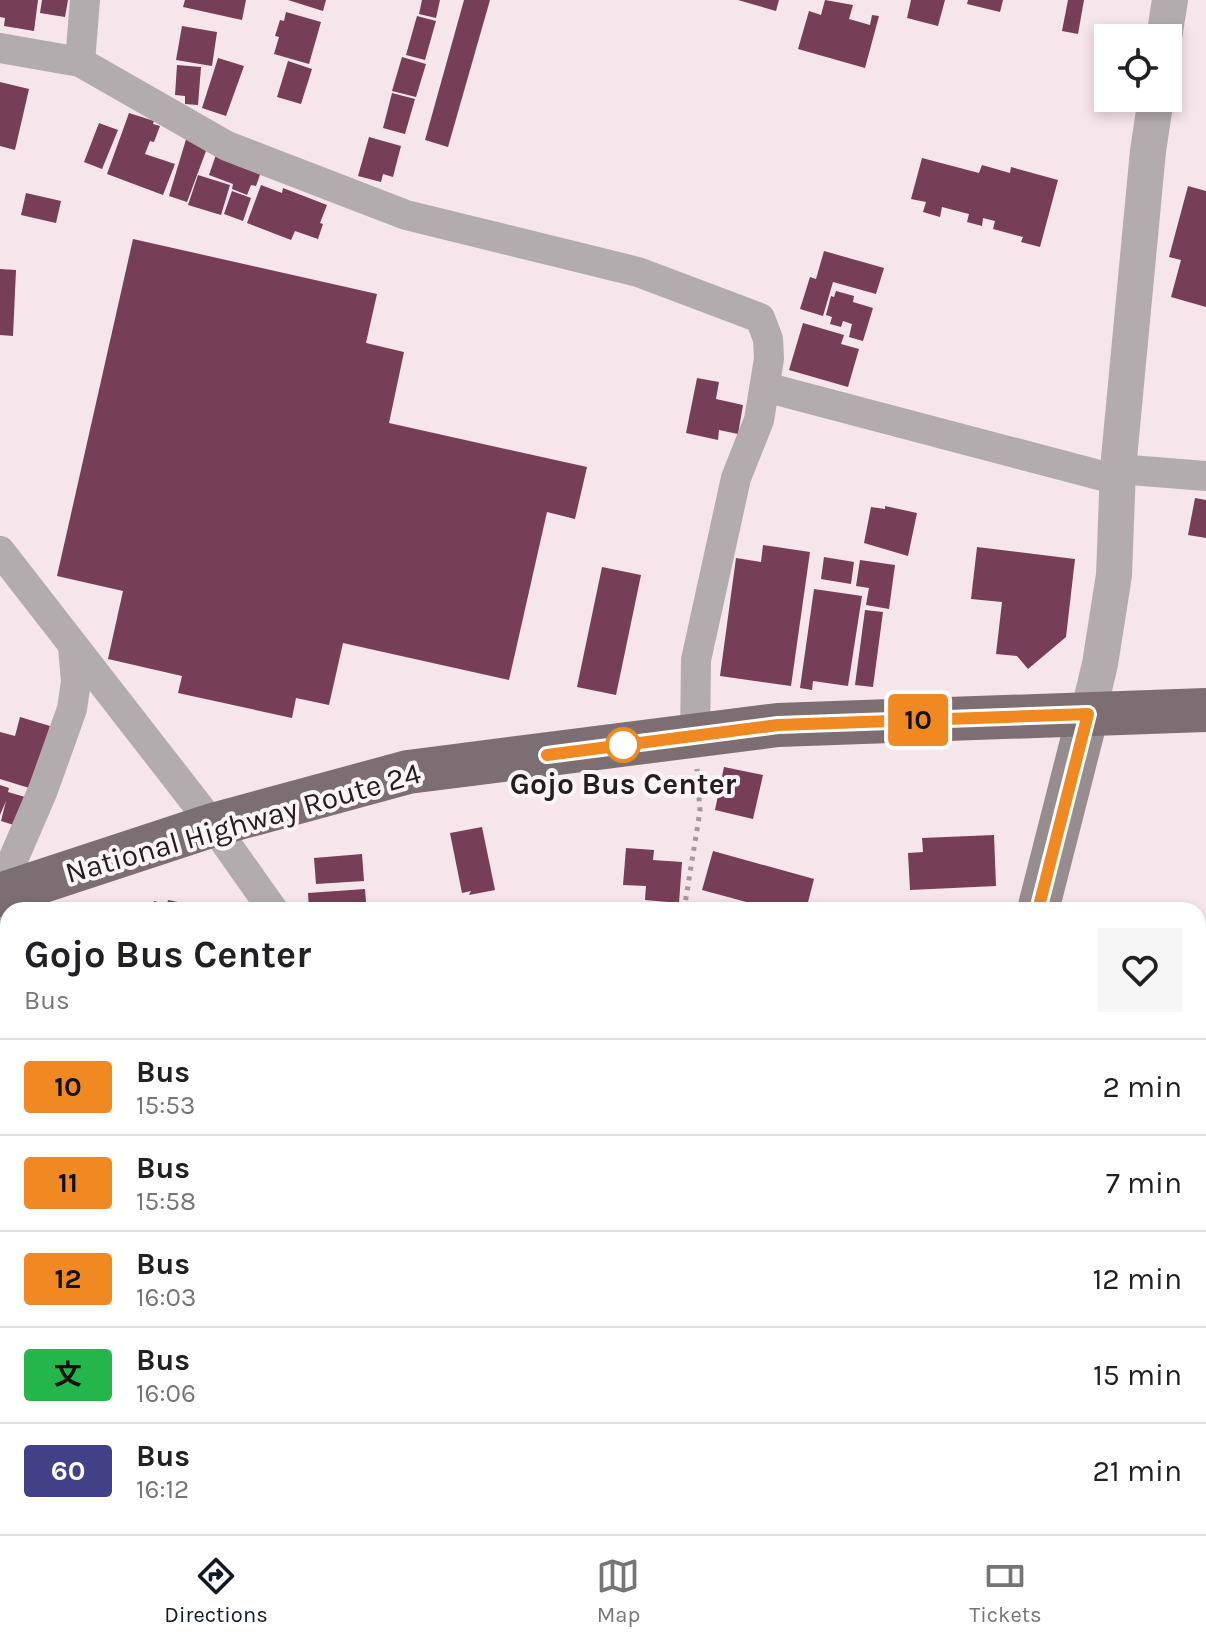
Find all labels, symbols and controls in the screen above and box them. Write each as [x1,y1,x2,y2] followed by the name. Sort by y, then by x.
[1094,24,1182,112] map controls
[1094,24,1182,112] button: locate
[882,694,954,746] line badge: 10
[904,703,932,736] text: 10
[606,728,640,762] marker: Gojo Bus Center
[61,755,425,891] street label: National Highway Route 24
[510,766,737,802] place label: Gojo Bus Center
[1098,928,1182,1012] button: heart
[24,932,311,977] text: Gojo Bus Center
[24,985,70,1016] text: Bus
[136,1054,190,1090] text: Bus
[1102,1069,1182,1105] text: 2 min
[54,1070,82,1103] text: 10
[136,1090,195,1121] text: 15:53
[136,1150,190,1186] text: Bus
[1106,1165,1182,1201] text: 7 min
[58,1166,78,1199] text: 11
[136,1186,196,1217] text: 15:58
[136,1246,190,1282] text: Bus
[1092,1261,1182,1297] text: 12 min
[55,1262,81,1295] text: 12
[136,1282,196,1313] text: 16:03
[136,1342,190,1378] text: Bus
[1093,1357,1182,1393] text: 15 min
[54,1358,82,1391] text: 文
[136,1378,196,1409] text: 16:06
[136,1438,190,1474] text: Bus
[1092,1453,1182,1489] text: 21 min
[51,1454,85,1487] text: 60
[136,1474,189,1505] text: 16:12
[164,1554,268,1628] tab: Directions
[596,1554,640,1628] tab: Map
[969,1554,1042,1628] tab: Tickets

